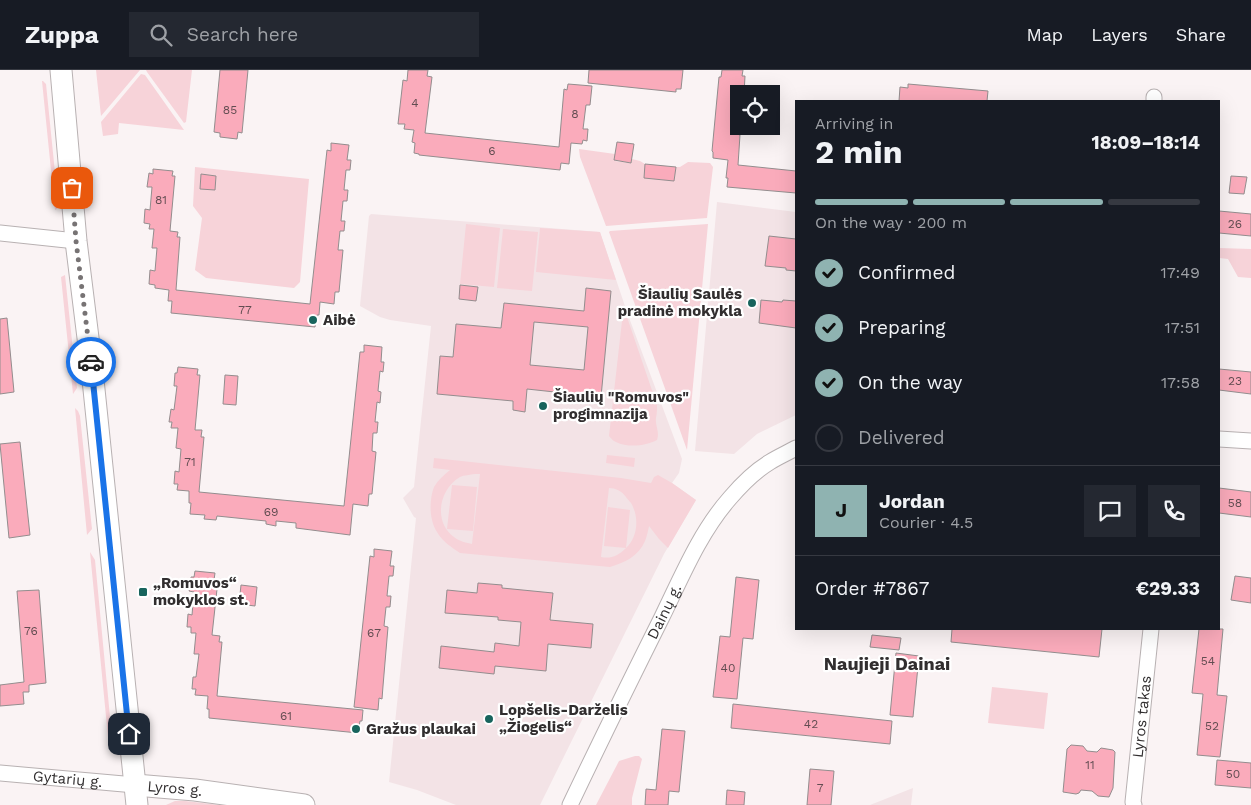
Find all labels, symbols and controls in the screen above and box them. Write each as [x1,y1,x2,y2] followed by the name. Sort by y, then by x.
[129,12,479,57] search box
[25,21,99,49] text: Zuppa
[147,21,175,49] icon: search
[187,23,298,46] text: Search here
[1026,24,1063,45] text: Map
[1091,24,1148,45] text: Layers
[1176,24,1226,45] text: Share
[730,85,780,135] map controls
[730,85,780,135] button: locate
[411,96,419,110] house number: 4
[223,103,237,117] house number: 85
[571,107,579,121] house number: 8
[815,114,893,133] text: Arriving in
[1092,131,1200,154] text: 18:09–18:14
[815,133,903,171] text: 2 min
[488,144,496,158] house number: 6
[51,167,93,209] pin
[58,174,86,202] icon: bag
[155,193,167,207] house number: 81
[815,213,967,232] text: On the way · 200 m
[1228,217,1242,231] house number: 26
[815,259,843,287] icon: check
[858,261,955,284] text: Confirmed
[1160,263,1200,282] text: 17:49
[618,285,742,320] place label: Šiaulių Saulės pradinė mokykla
[746,297,758,309] marker: Šiaulių Saulės pradinė mokykla
[238,303,252,317] house number: 77
[323,311,356,329] place label: Aibė
[307,314,319,326] marker: Aibė
[815,314,843,342] icon: check
[858,316,945,339] text: Preparing
[1164,318,1200,337] text: 17:51
[66,337,116,387] courier
[77,348,105,376] icon: car
[815,369,843,397] icon: check
[858,371,962,394] text: On the way
[1161,373,1200,392] text: 17:58
[1228,374,1242,388] house number: 23
[553,388,689,423] place label: Šiaulių "Romuvos" progimnazija
[537,400,549,412] marker: Šiaulių "Romuvos" progimnazija
[858,426,945,449] text: Delivered
[184,455,196,469] house number: 71
[1084,485,1136,537] button: chat
[1148,485,1200,537] button: phone
[879,490,945,513] text: Jordan
[1228,496,1242,510] house number: 58
[835,499,847,522] text: J
[264,505,278,519] house number: 69
[879,513,973,532] text: Courier · 4.5
[153,574,248,609] place label: „Romuvos“ mokyklos st.
[815,577,929,600] text: Order #7867
[1136,577,1200,600] text: €29.33
[643,581,685,642] street label: Dainų g.
[137,586,149,598] marker: „Romuvos“ mokyklos st.
[24,624,38,638] house number: 76
[367,626,381,640] house number: 67
[824,653,950,674] district label: Naujieji Dainai
[1201,654,1215,668] house number: 54
[721,661,735,675] house number: 40
[1129,675,1155,759] street label: Lyros takas
[499,701,628,736] place label: Lopšelis-Darželis „Žiogelis“
[280,709,292,723] house number: 61
[108,713,150,755] pin
[483,713,495,725] marker: Lopšelis-Darželis „Žiogelis“
[804,717,818,731] house number: 42
[1205,719,1219,733] house number: 52
[115,720,143,748] icon: home
[366,720,476,738] place label: Gražus plaukai
[350,723,362,735] marker: Gražus plaukai
[1085,758,1095,772] house number: 11
[32,767,103,791] street label: Gytarių g.
[1226,767,1240,781] house number: 50
[147,777,204,800] street label: Lyros g.
[817,781,824,795] house number: 7

